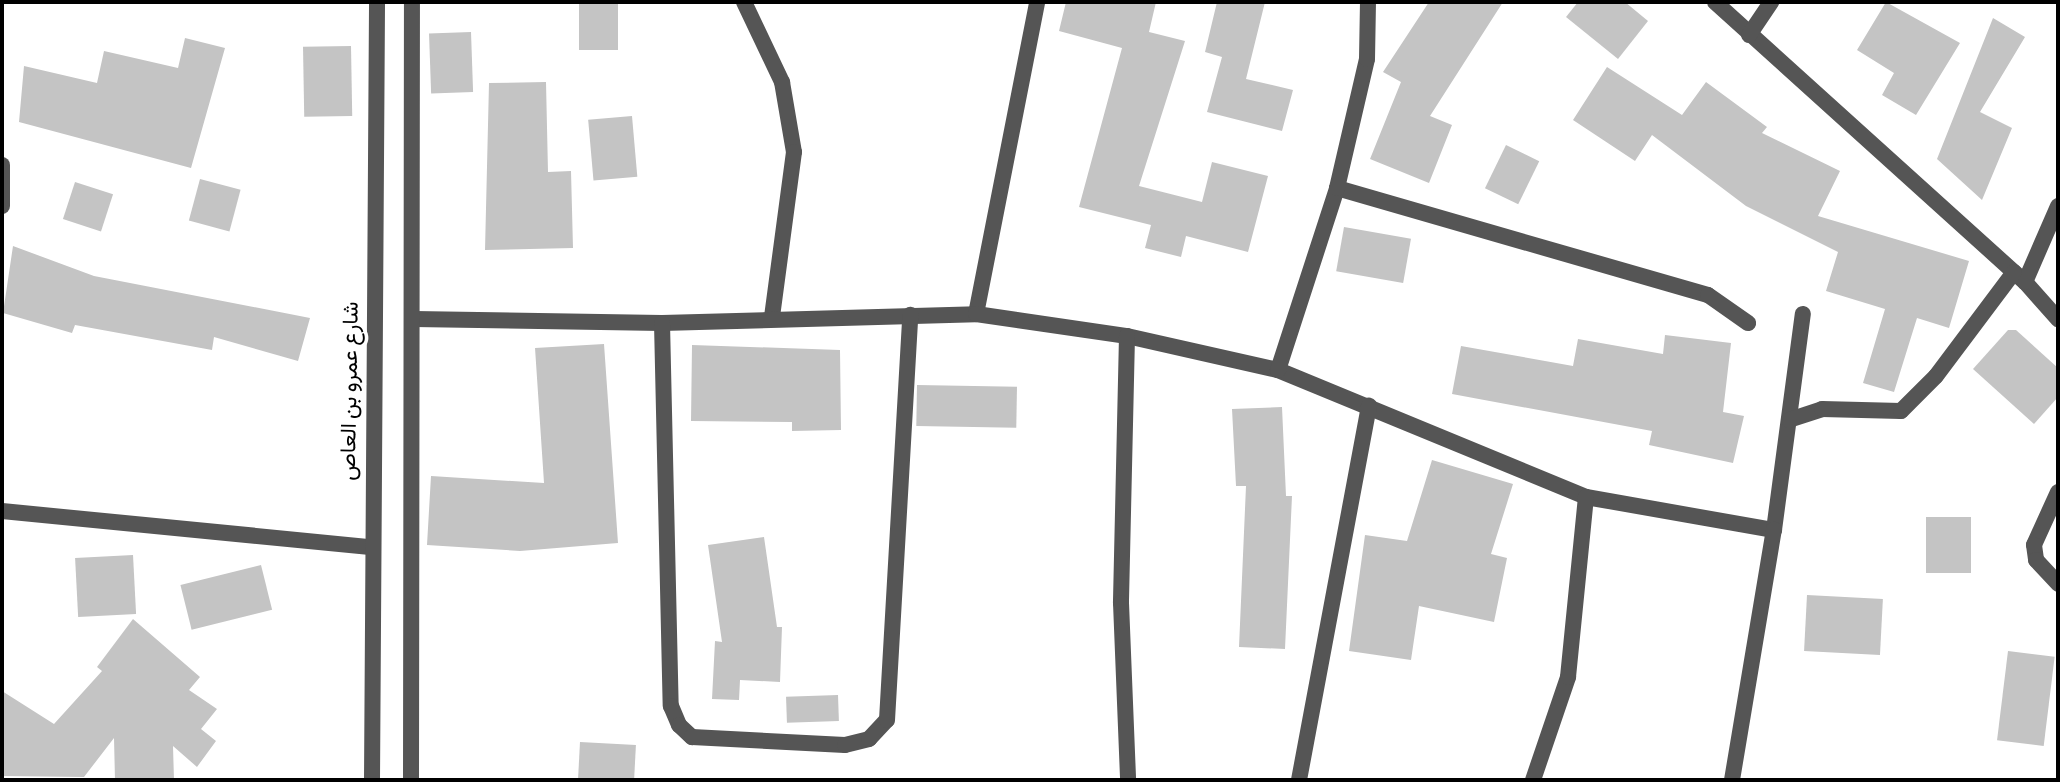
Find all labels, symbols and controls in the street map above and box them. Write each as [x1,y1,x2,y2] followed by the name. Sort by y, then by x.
[335,301,365,481] street label: شارع عمرو بن العاص

